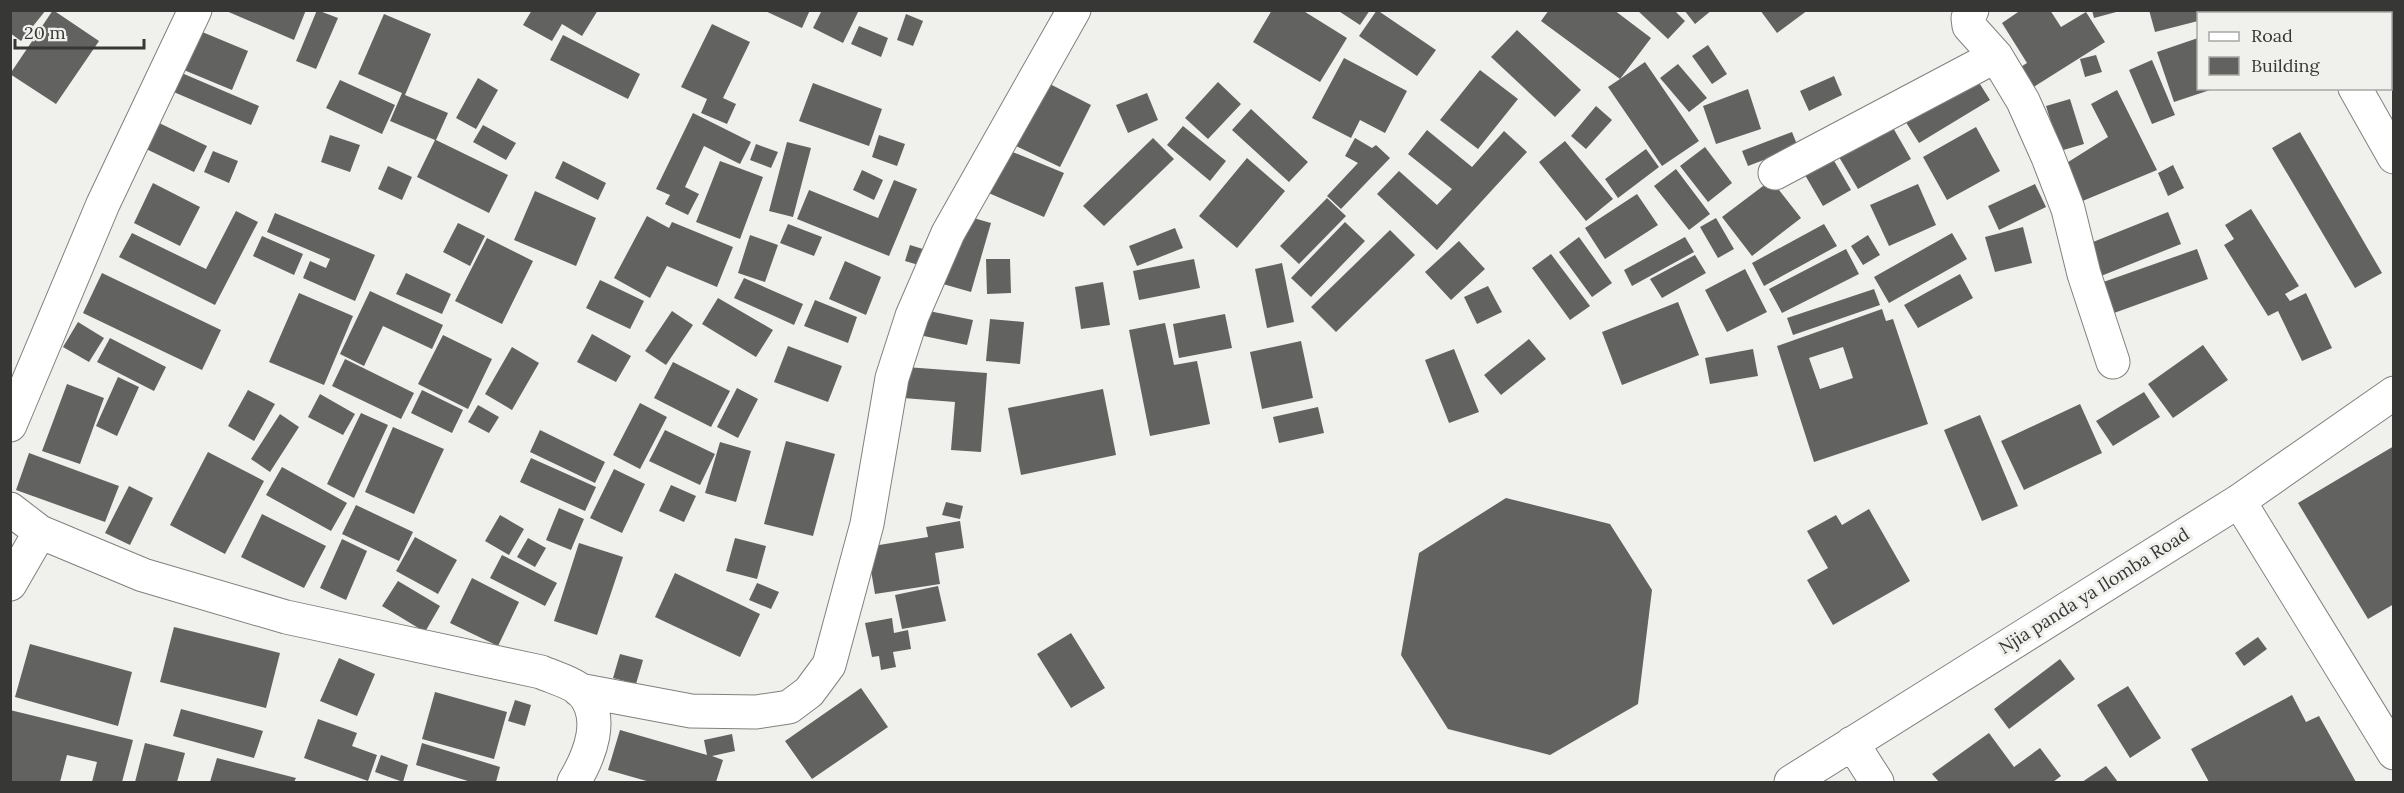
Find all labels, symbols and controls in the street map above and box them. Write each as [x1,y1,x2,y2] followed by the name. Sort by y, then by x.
[15,12,144,50] scale bar
[2197,12,2392,90] legend
[24,21,66,44] text: 20 m
[2251,24,2293,47] text: Road
[2251,54,2321,77] text: Building
[1994,522,2194,659] street label: Njia panda ya Ilomba Road

